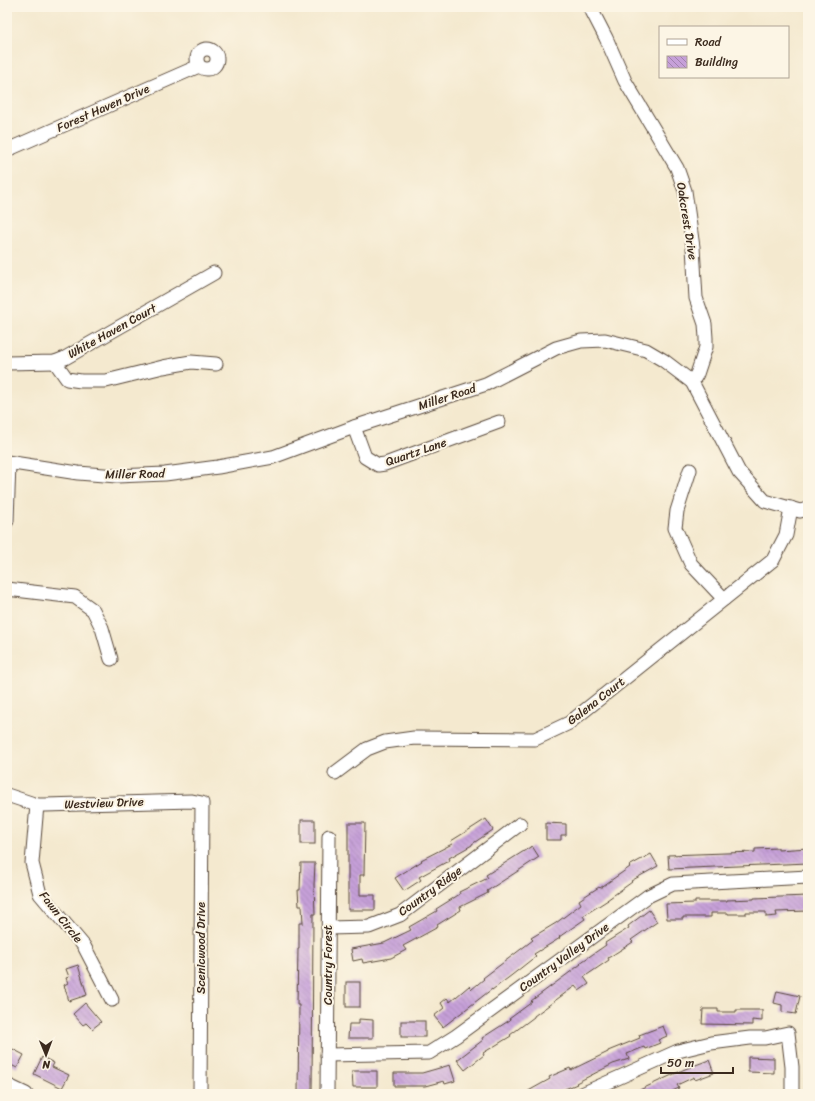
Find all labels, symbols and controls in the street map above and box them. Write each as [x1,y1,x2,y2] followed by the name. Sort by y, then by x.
[659,26,789,78] legend
[695,31,722,53] text: Road
[695,51,738,73] text: Building
[53,78,153,138] street label: Forest Haven Drive
[670,181,704,261] street label: Oakcrest Drive
[64,297,162,365] street label: White Haven Court
[415,377,480,417] street label: Miller Road
[382,431,450,473] street label: Quartz Lane
[105,462,167,486] street label: Miller Road
[562,671,630,731] street label: Galena Court
[64,791,144,815] street label: Westview Drive
[393,860,467,922] street label: Country Ridge
[33,886,89,948] street label: Fawn Circle
[190,902,212,994] street label: Scenicwood Drive
[514,916,614,998] street label: Country Valley Drive
[317,925,339,1005] street label: Country Forest
[26,1035,66,1075] north arrow
[661,1049,733,1075] scale bar
[667,1052,694,1074] text: 50 m
[42,1055,51,1074] text: N

